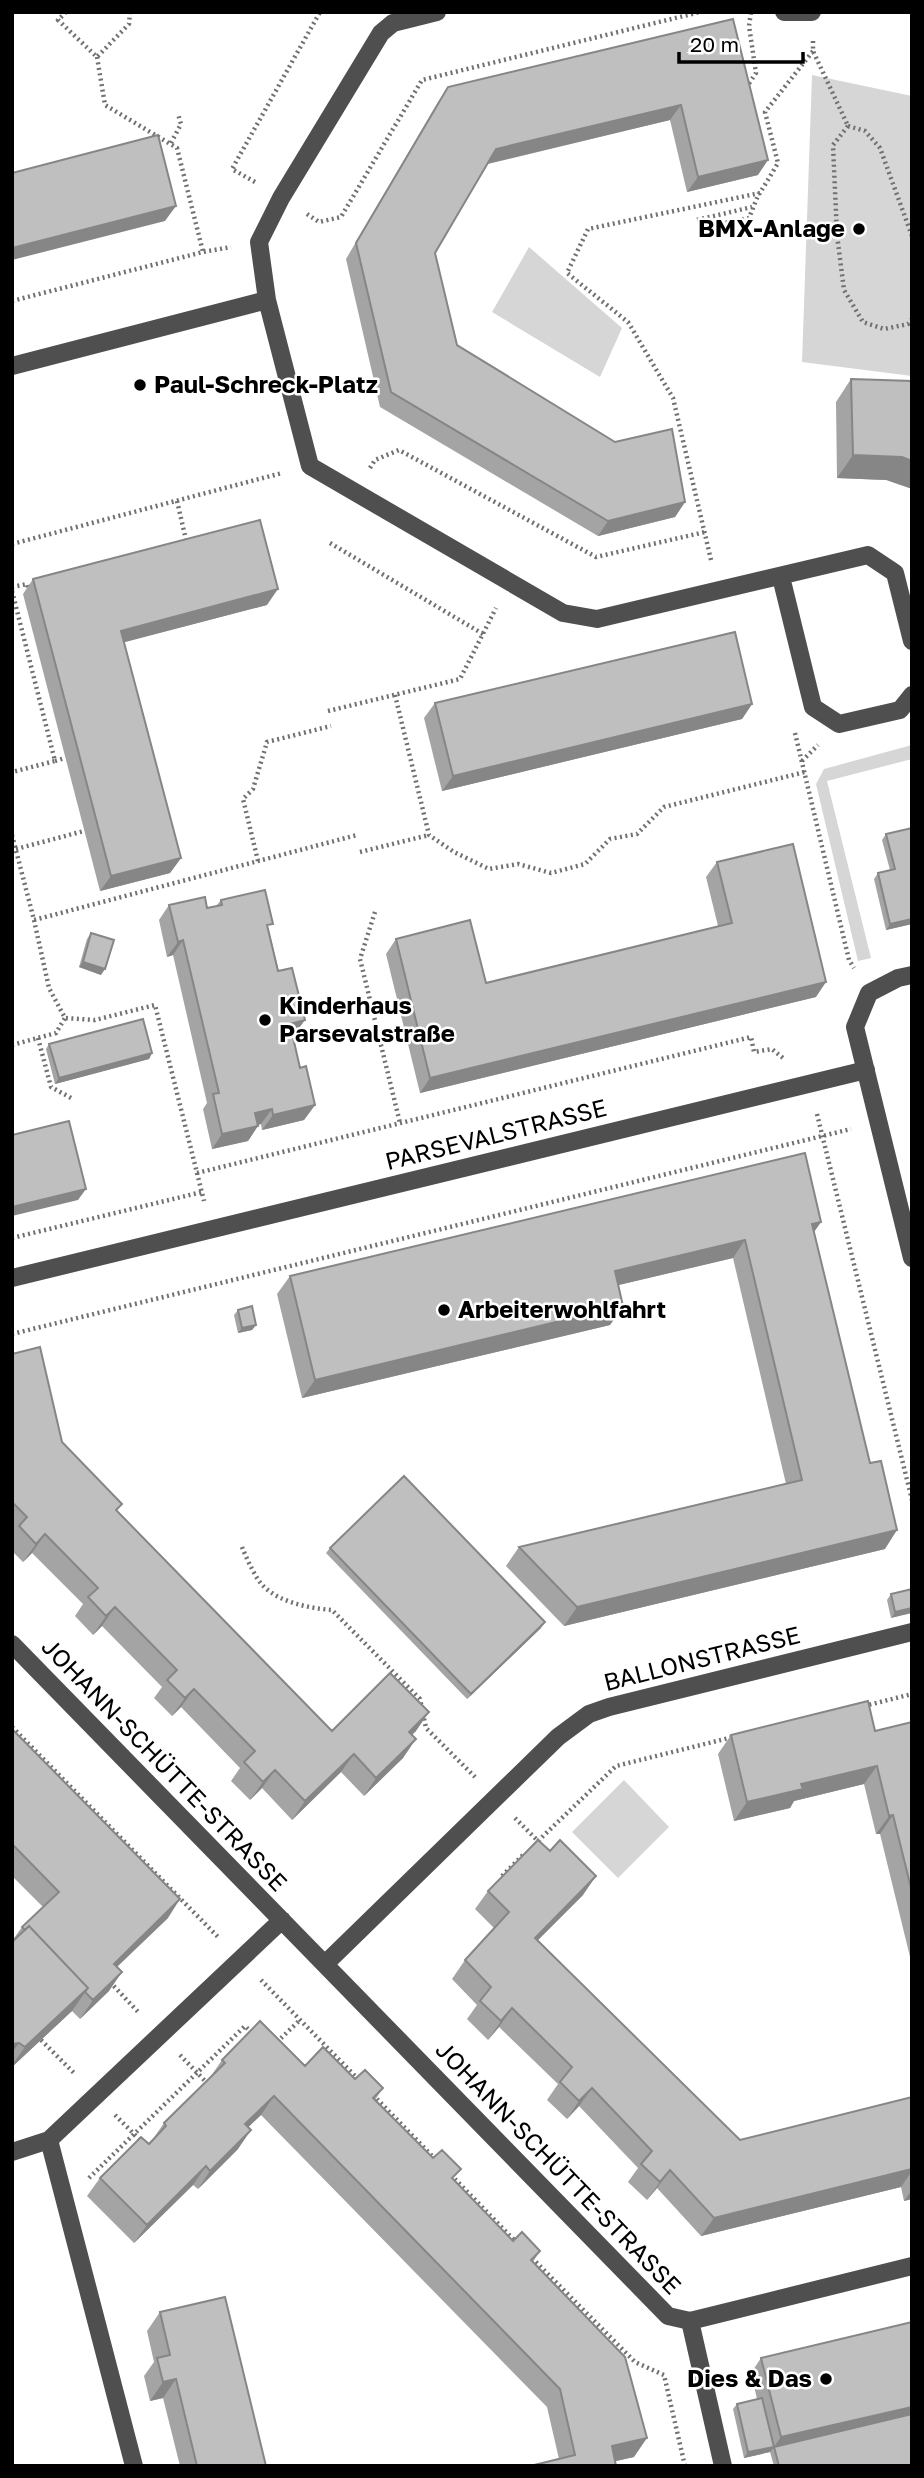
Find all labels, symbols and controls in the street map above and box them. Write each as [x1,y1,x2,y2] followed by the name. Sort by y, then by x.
[679,21,803,65] scale bar
[690,31,739,57] text: 20 m
[698,213,845,242] place label: BMX-Anlage
[851,221,867,237] marker: BMX-Anlage
[154,369,378,398] place label: Paul-Schreck-Platz
[132,377,148,393] marker: Paul-Schreck-Platz
[279,990,455,1047] place label: Kinderhaus Parsevalstraße
[257,1012,273,1028] marker: Kinderhaus Parsevalstraße
[382,1092,609,1175] street label: PARSEVALSTRASSE
[458,1294,666,1323] place label: Arbeiterwohlfahrt
[436,1302,452,1318] marker: Arbeiterwohlfahrt
[600,1619,803,1696] street label: BALLONSTRASSE
[36,1631,294,1896] street label: JOHANN-SCHÜTTE-STRASSE
[430,2034,688,2299] street label: JOHANN-SCHÜTTE-STRASSE
[687,2363,812,2392] place label: Dies & Das
[818,2371,834,2387] marker: Dies & Das

